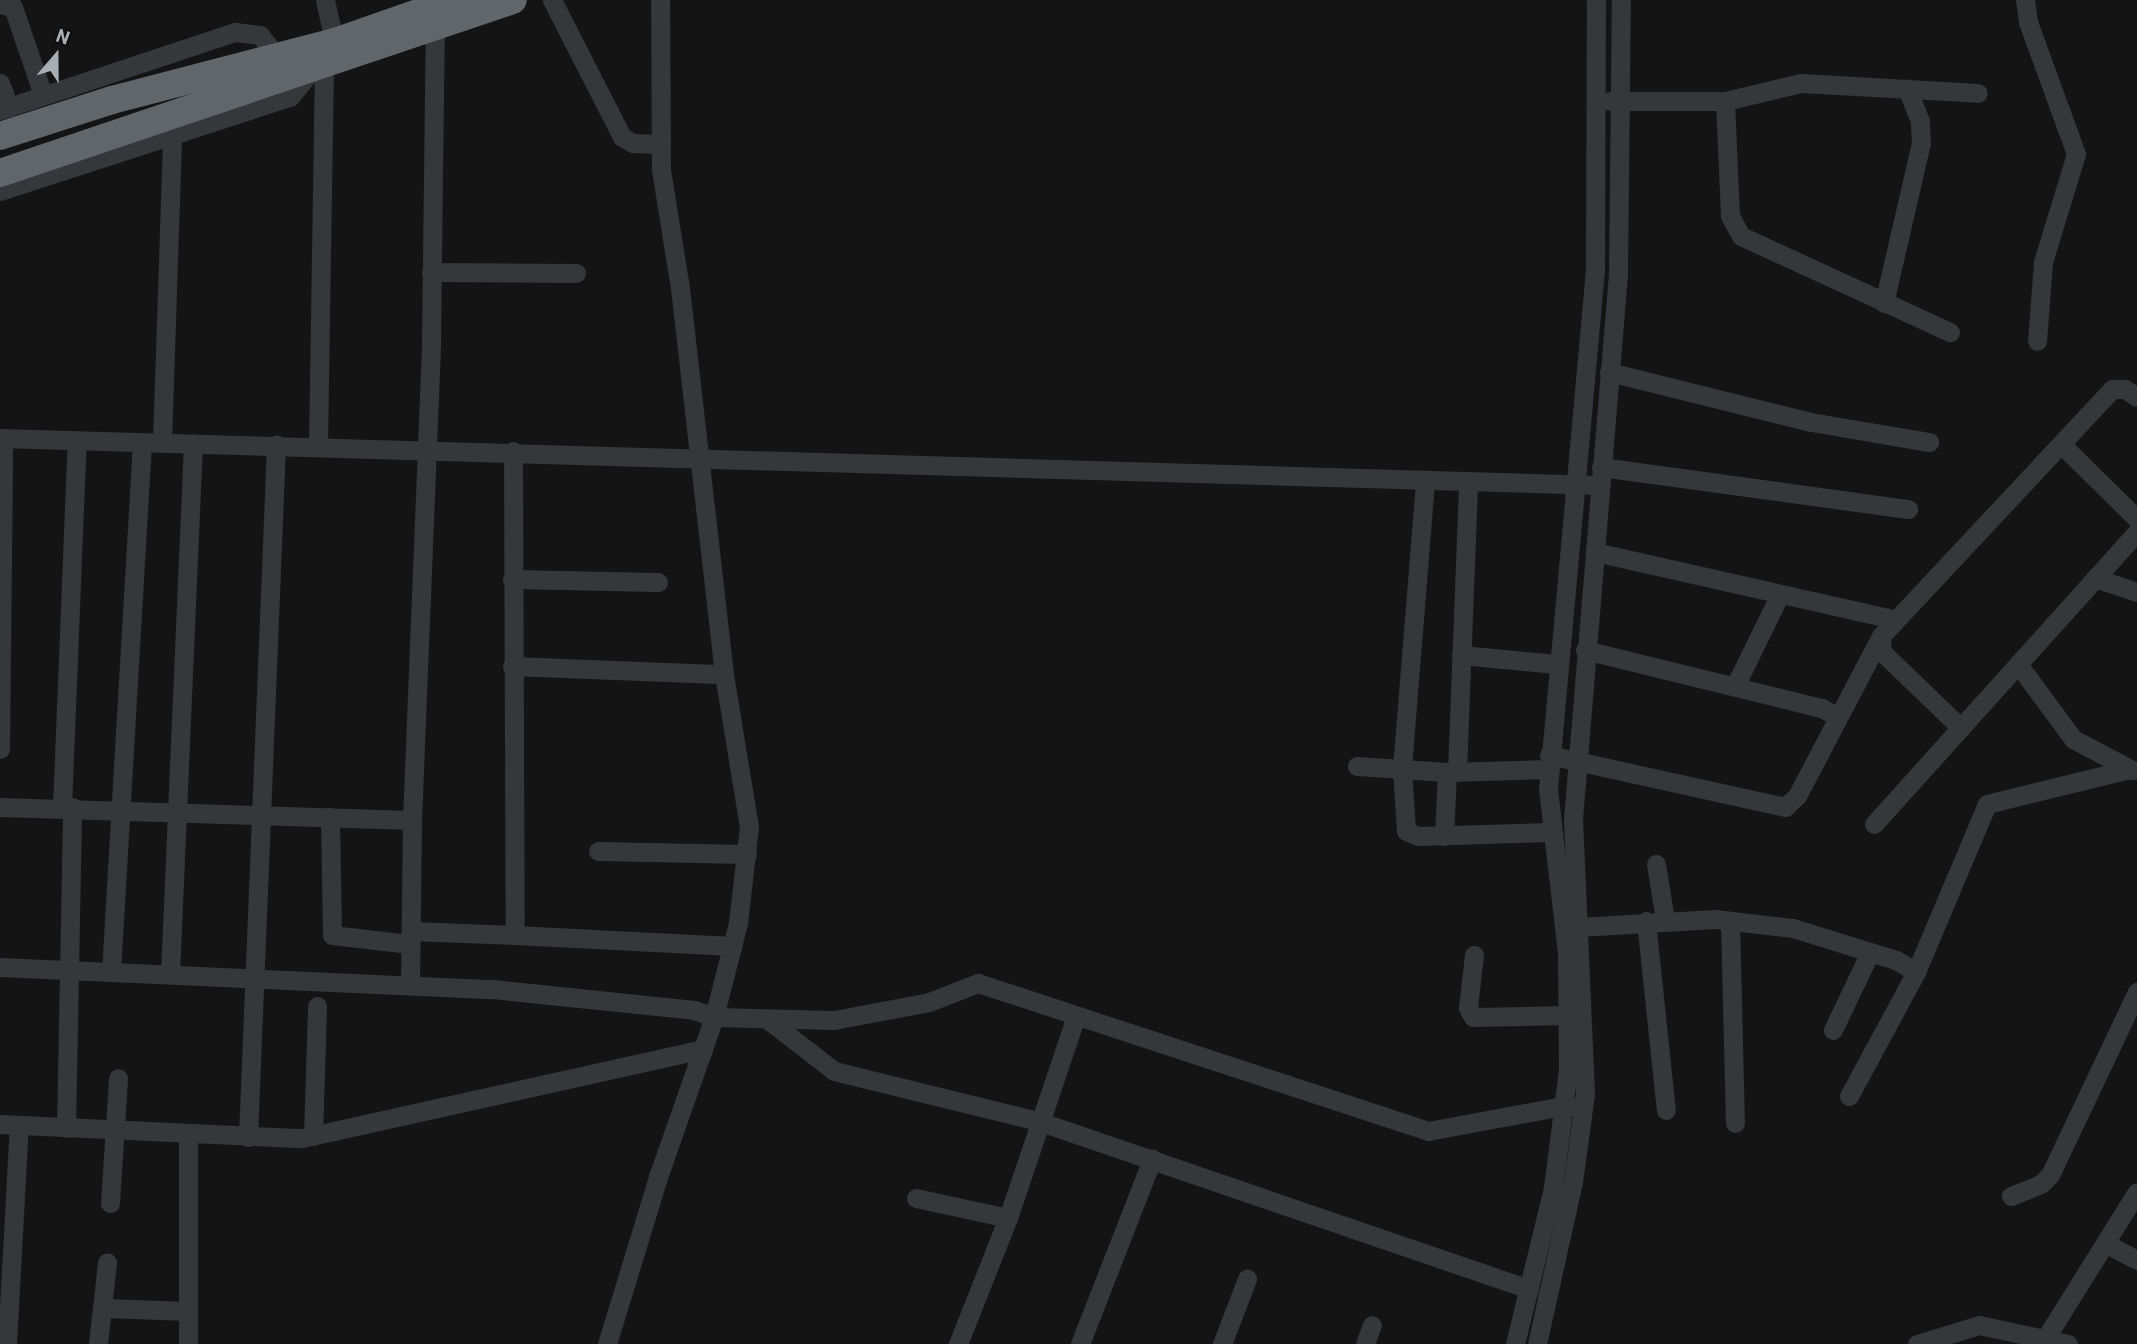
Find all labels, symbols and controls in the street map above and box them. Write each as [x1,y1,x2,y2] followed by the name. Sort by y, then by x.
[21,21,91,91] north arrow
[53,23,73,49] text: N

